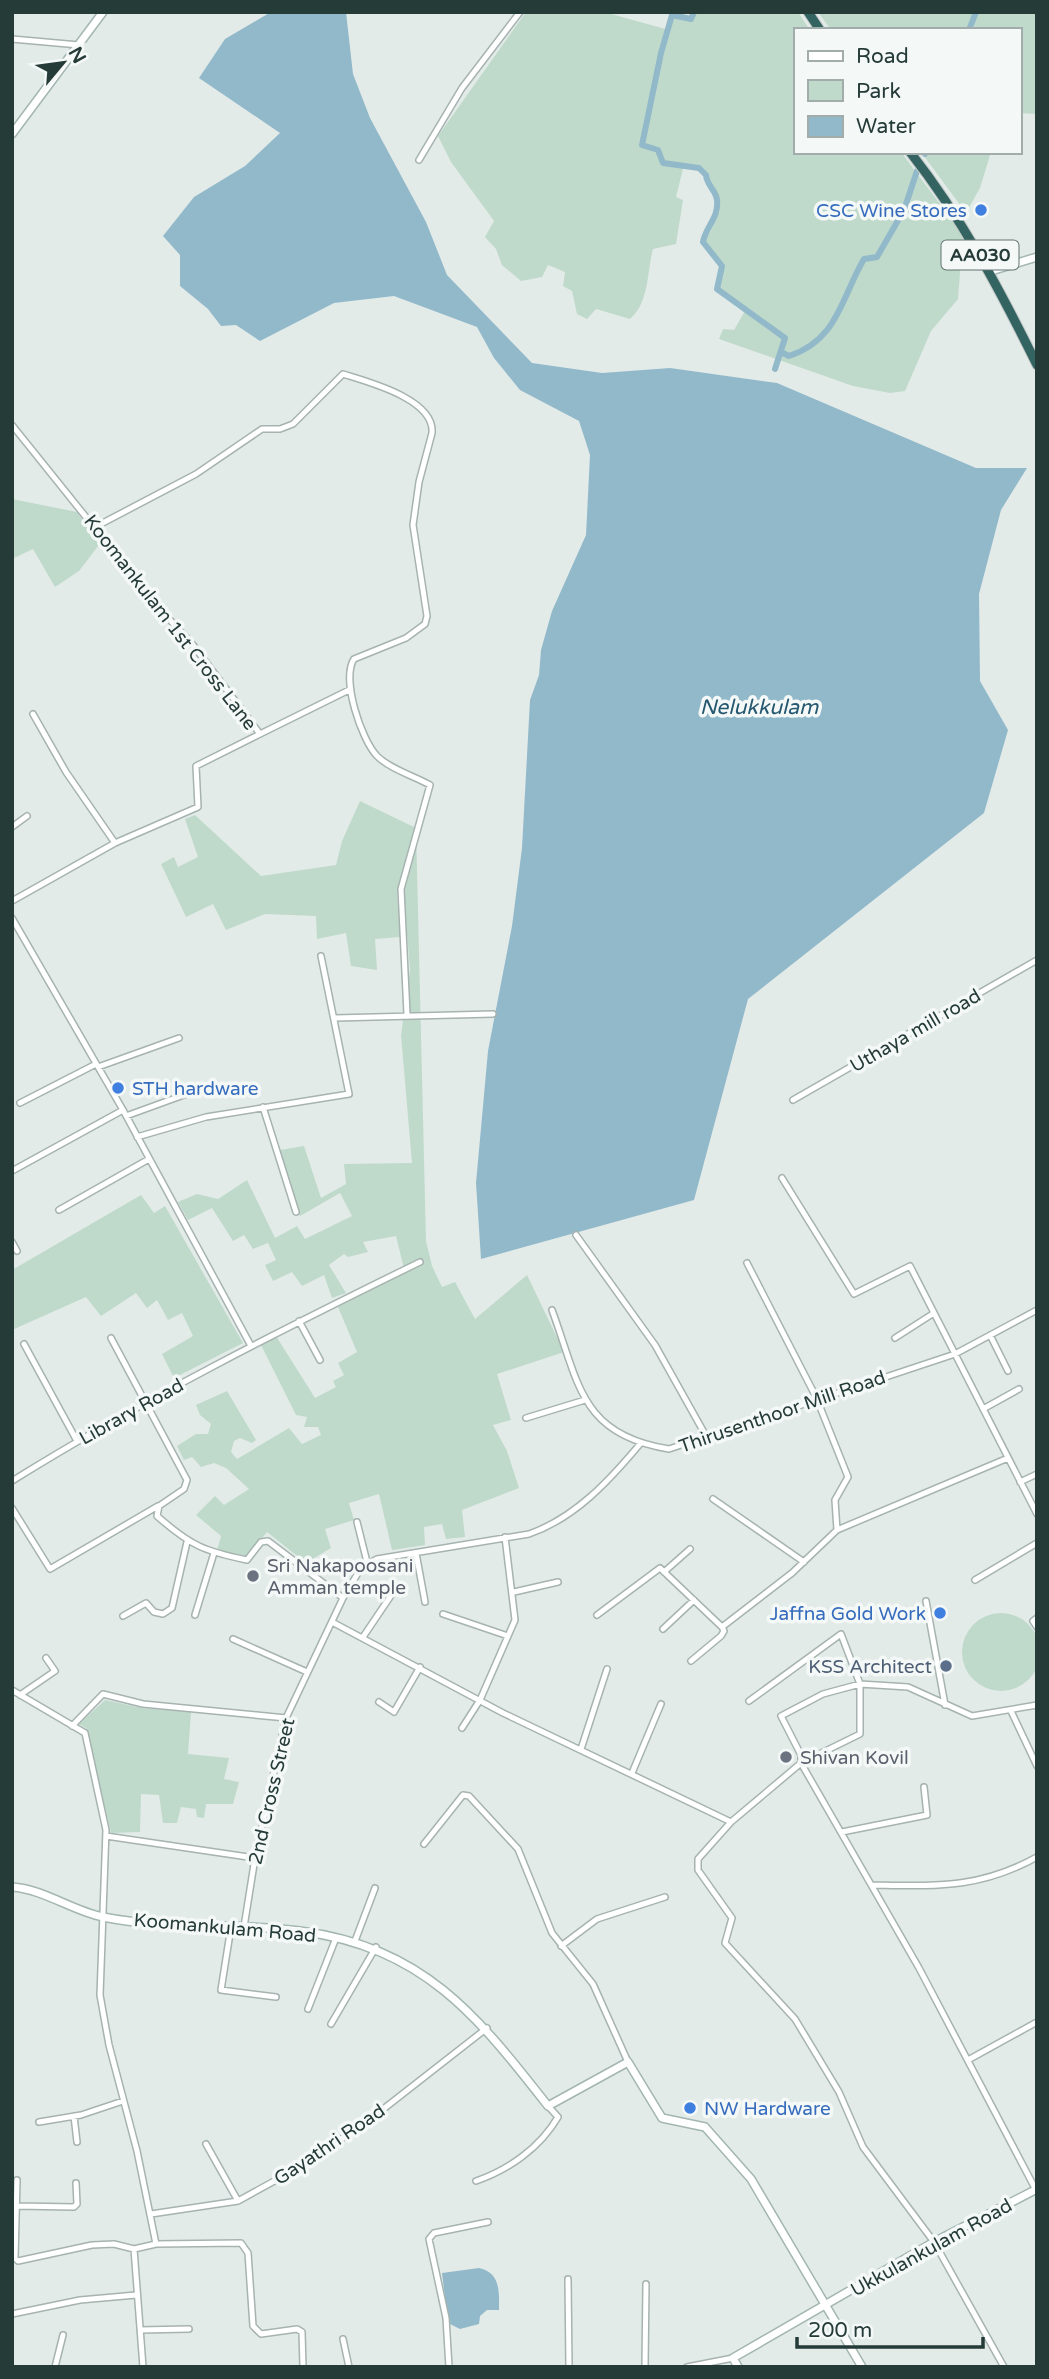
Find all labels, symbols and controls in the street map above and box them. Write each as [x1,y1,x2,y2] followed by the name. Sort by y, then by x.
[28,28,98,98] north arrow
[794,28,1021,154] legend
[64,43,90,67] text: N
[856,44,909,69] text: Road
[856,79,901,104] text: Park
[856,114,916,139] text: Water
[816,200,967,222] place label: CSC Wine Stores
[973,202,989,218] marker: CSC Wine Stores
[942,241,1018,270] road number: AA030
[79,511,261,735] street label: Koomankulam 1st Cross Lane
[700,695,819,720] water label: Nelukkulam
[846,985,985,1077] street label: Uthaya mill road
[132,1078,258,1100] place label: STH hardware
[110,1080,126,1096] marker: STH hardware
[676,1366,889,1458] street label: Thirusenthoor Mill Road
[76,1374,187,1450] street label: Library Road
[267,1555,413,1599] place label: Sri Nakapoosani Amman temple
[245,1568,261,1584] marker: Sri Nakapoosani Amman temple
[770,1603,926,1625] place label: Jaffna Gold Work
[932,1605,948,1621] marker: Jaffna Gold Work
[808,1656,932,1678] place label: KSS Architect
[938,1658,954,1674] marker: KSS Architect
[244,1716,300,1867] street label: 2nd Cross Street
[800,1747,909,1769] place label: Shivan Kovil
[778,1749,794,1765] marker: Shivan Kovil
[133,1909,317,1947] street label: Koomankulam Road
[704,2098,831,2120] place label: NW Hardware
[270,2100,389,2190] street label: Gayathri Road
[682,2100,698,2116] marker: NW Hardware
[847,2194,1016,2301] street label: Ukkulankulam Road
[797,2306,982,2350] scale bar
[808,2318,872,2343] text: 200 m

